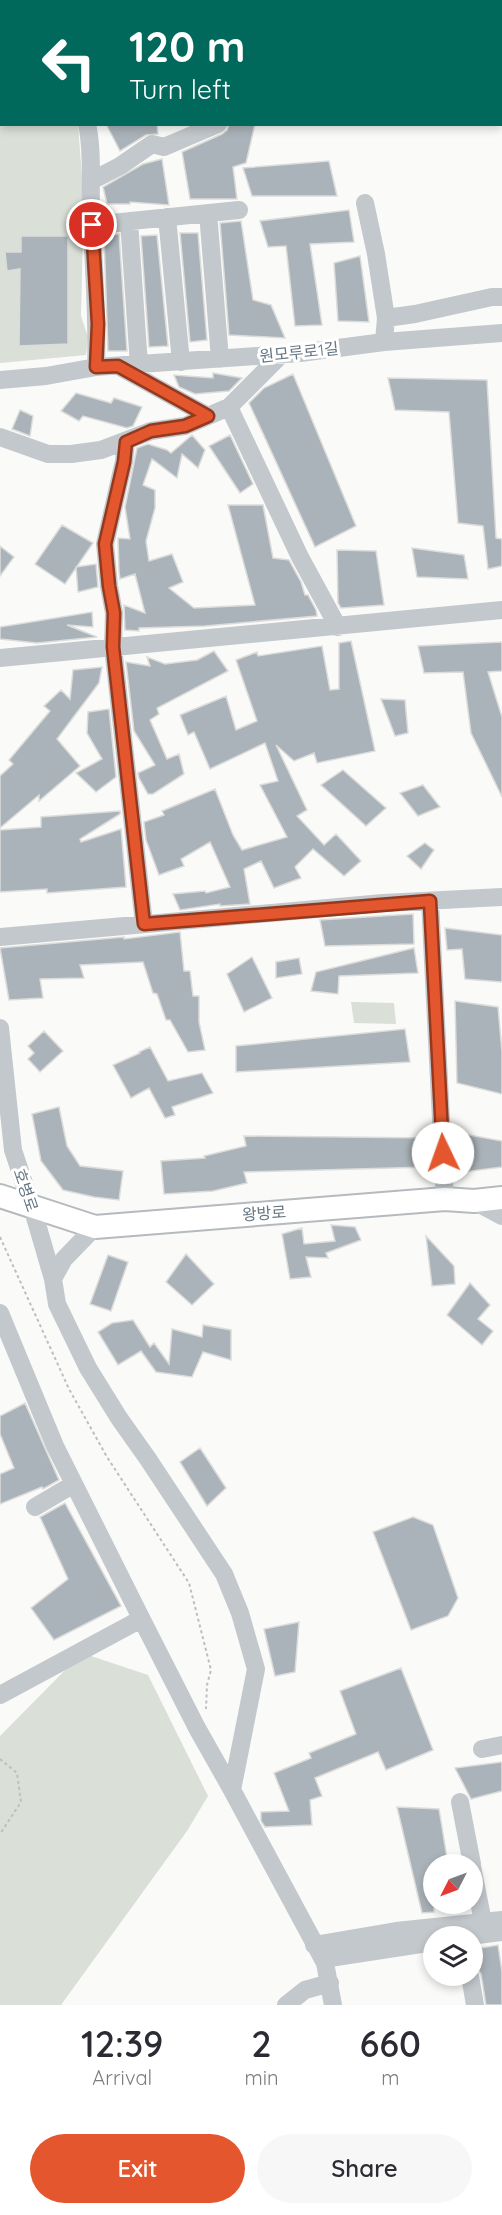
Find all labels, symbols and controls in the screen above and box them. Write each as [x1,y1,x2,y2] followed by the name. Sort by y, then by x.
[129,20,246,73] text: 120 m
[30,24,108,102] icon: left
[129,72,231,106] text: Turn left
[66,199,117,250] pin
[75,208,108,241] icon: arrive
[258,338,340,366] street label: 원모루로1길
[411,1121,475,1185] position arrow
[9,1166,43,1214] street label: 호병로
[241,1201,287,1225] street label: 왕방로
[423,1854,483,1914] north arrow
[423,1854,483,1986] map controls
[423,1926,483,1986] button: layers
[81,2021,163,2066] text: 12:39
[251,2021,272,2066] text: 2
[360,2021,421,2066] text: 660
[92,2065,152,2090] text: Arrival
[244,2065,279,2090] text: min
[381,2065,399,2090] text: m
[30,2134,245,2203] button: Exit
[257,2134,472,2203] button: Share

